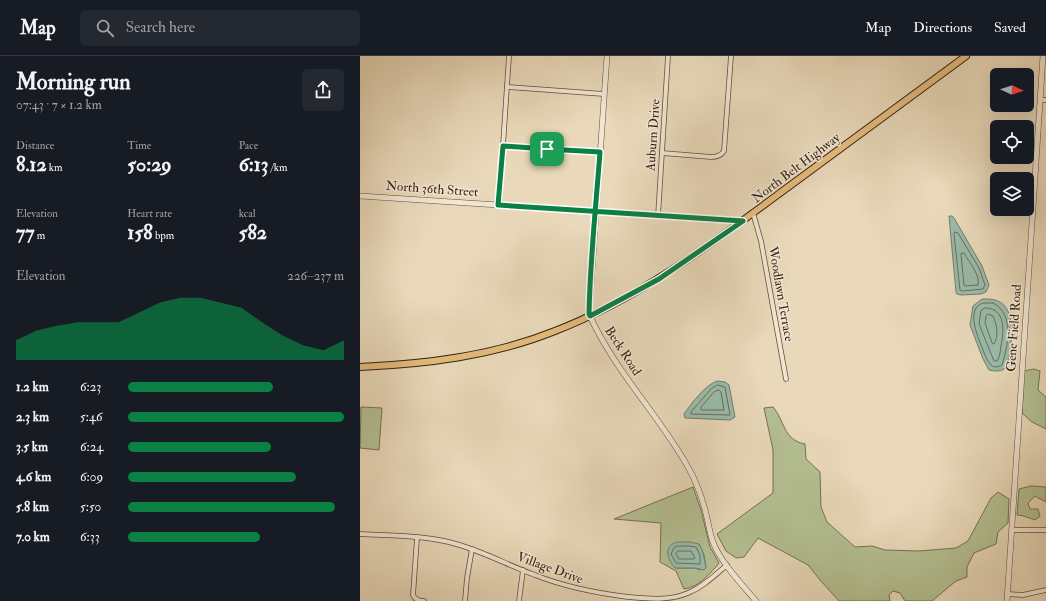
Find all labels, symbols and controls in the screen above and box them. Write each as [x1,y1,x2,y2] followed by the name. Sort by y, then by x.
[80,10,360,46] search box
[20,16,56,40] text: Map
[94,17,116,39] icon: search
[126,18,195,37] text: Search here
[865,19,891,36] text: Map
[913,19,972,36] text: Directions
[994,19,1026,36] text: Saved
[16,68,131,96] text: Morning run
[990,68,1034,112] north arrow
[990,68,1034,216] map controls
[302,69,344,111] button: share
[16,97,102,113] text: 07:43 · 7 × 1.2 km
[642,98,664,172] street label: Auburn Drive
[990,120,1034,164] button: locate
[749,129,844,207] street label: North Belt Highway
[530,132,564,166] pin
[536,138,558,160] icon: arrive
[16,139,54,152] text: Distance
[127,139,151,152] text: Time
[239,139,258,152] text: Pace
[16,152,47,177] text: 8.12
[127,152,172,177] text: 50:29
[239,152,269,177] text: 6:13
[47,161,63,174] text: km
[269,161,287,174] text: /km
[990,172,1034,216] button: layers
[385,178,479,200] street label: North 36th Street
[16,207,58,220] text: Elevation
[127,207,172,220] text: Heart rate
[239,207,256,220] text: kcal
[16,220,34,245] text: 77
[127,220,153,245] text: 158
[239,220,267,245] text: 582
[34,229,45,242] text: m
[153,229,174,242] text: bpm
[765,244,797,343] street label: Woodlawn Terrace
[16,268,66,284] text: Elevation
[287,268,344,284] text: 226–237 m
[1003,283,1025,372] street label: Gene Field Road
[601,323,645,379] street label: Beck Road
[16,379,49,395] text: 1.2 km
[80,379,101,395] text: 6:23
[16,409,49,425] text: 2.3 km
[80,409,103,425] text: 5:46
[16,439,48,455] text: 3.5 km
[80,439,103,455] text: 6:24
[16,469,51,485] text: 4.6 km
[80,469,103,485] text: 6:09
[16,499,49,515] text: 5.8 km
[80,499,101,515] text: 5:50
[16,529,50,545] text: 7.0 km
[80,529,100,545] text: 6:33
[515,549,586,588] street label: Village Drive

